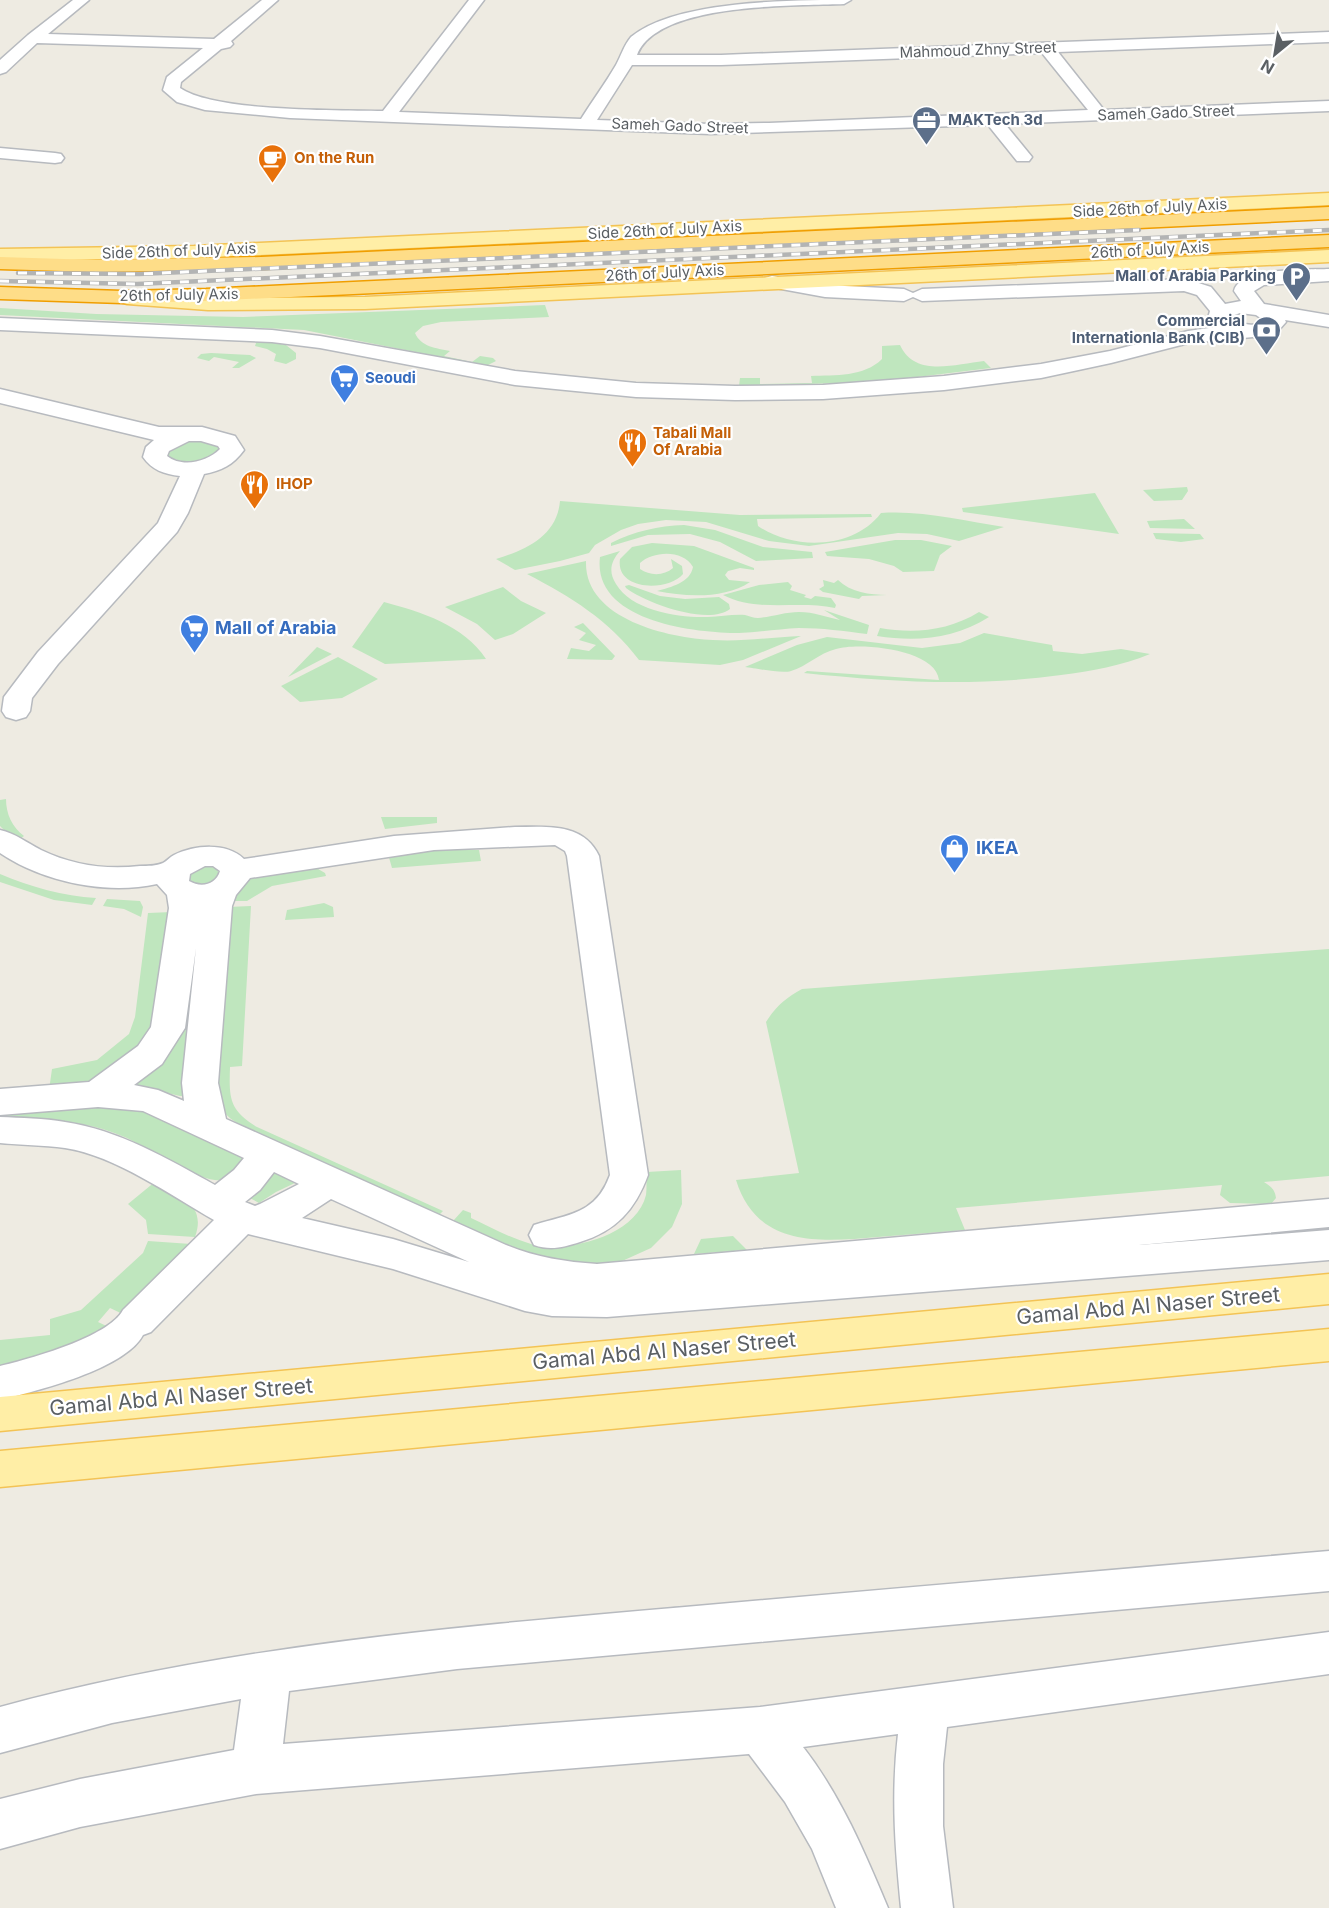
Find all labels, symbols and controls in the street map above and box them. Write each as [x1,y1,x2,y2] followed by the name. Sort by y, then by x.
[1245,24,1305,84] north arrow
[899,37,1057,62] street label: Mahmoud Zhny Street
[1257,55,1278,79] text: N
[1097,101,1235,124] street label: Sameh Gado Street
[911,104,943,146] office icon: MAKTech 3d
[948,110,1043,129] place label: MAKTech 3d
[611,114,749,137] street label: Sameh Gado Street
[257,142,289,184] cafe icon: On the Run
[294,148,374,167] place label: On the Run
[1072,194,1228,221] street label: Side 26th of July Axis
[587,216,743,243] street label: Side 26th of July Axis
[1090,237,1210,262] street label: 26th of July Axis
[101,238,257,263] street label: Side 26th of July Axis
[605,260,725,285] street label: 26th of July Axis
[1281,260,1313,302] parking icon: Mall of Arabia Parking
[1115,266,1276,285] place label: Mall of Arabia Parking
[119,284,239,305] street label: 26th of July Axis
[1072,311,1245,347] place label: Commercial Internationla Bank (CIB)
[1250,314,1282,356] bank icon: Commercial Internationla Bank (CIB)
[328,362,360,404] supermarket icon: Seoudi
[365,368,416,387] place label: Seoudi
[653,423,731,459] place label: Tabali Mall Of Arabia
[616,426,648,468] restaurant icon: Tabali Mall Of Arabia
[239,468,271,510] restaurant icon: IHOP
[276,474,313,493] place label: IHOP
[178,612,210,654] supermarket icon: Mall of Arabia
[215,617,336,638] place label: Mall of Arabia
[939,832,971,874] shop icon: IKEA
[976,837,1018,858] place label: IKEA
[1015,1282,1281,1329] street label: Gamal Abd Al Naser Street
[531,1327,797,1374] street label: Gamal Abd Al Naser Street
[48,1373,314,1420] street label: Gamal Abd Al Naser Street

